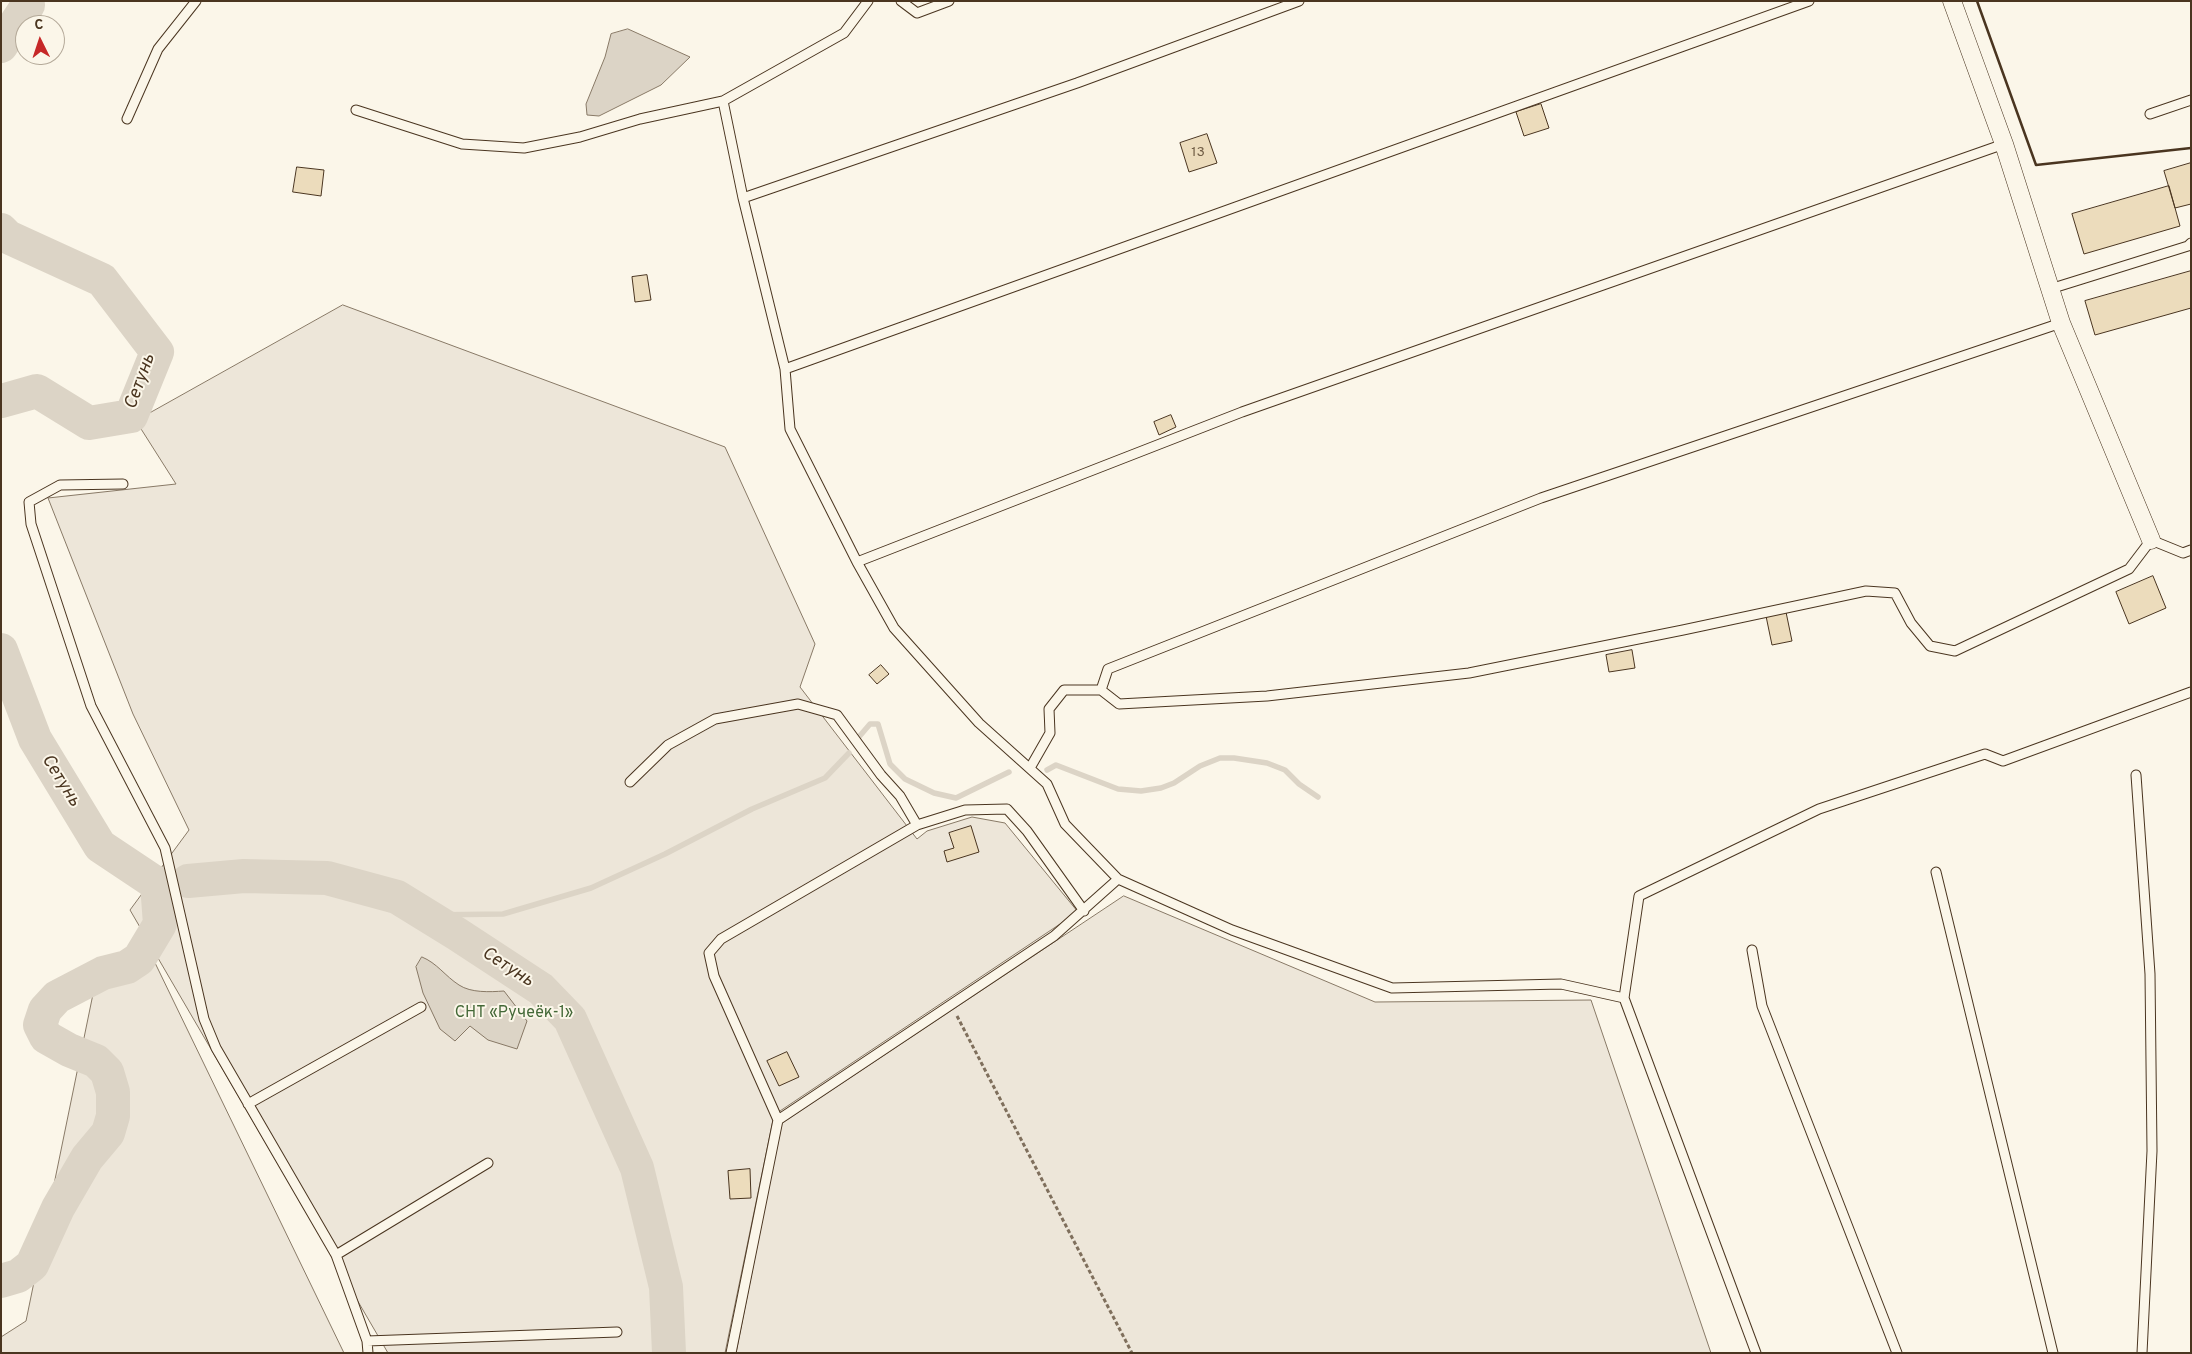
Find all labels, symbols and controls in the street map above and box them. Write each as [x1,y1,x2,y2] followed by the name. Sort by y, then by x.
[15,15,65,65] north arrow
[34,17,44,34] text: С
[1191,145,1205,161] house number: 13
[121,351,161,413] water label: Сетунь
[36,751,84,811] water label: Сетунь
[477,943,537,993] water label: Сетунь
[455,1004,573,1024] park label: СНТ «Ручеёк-1»

